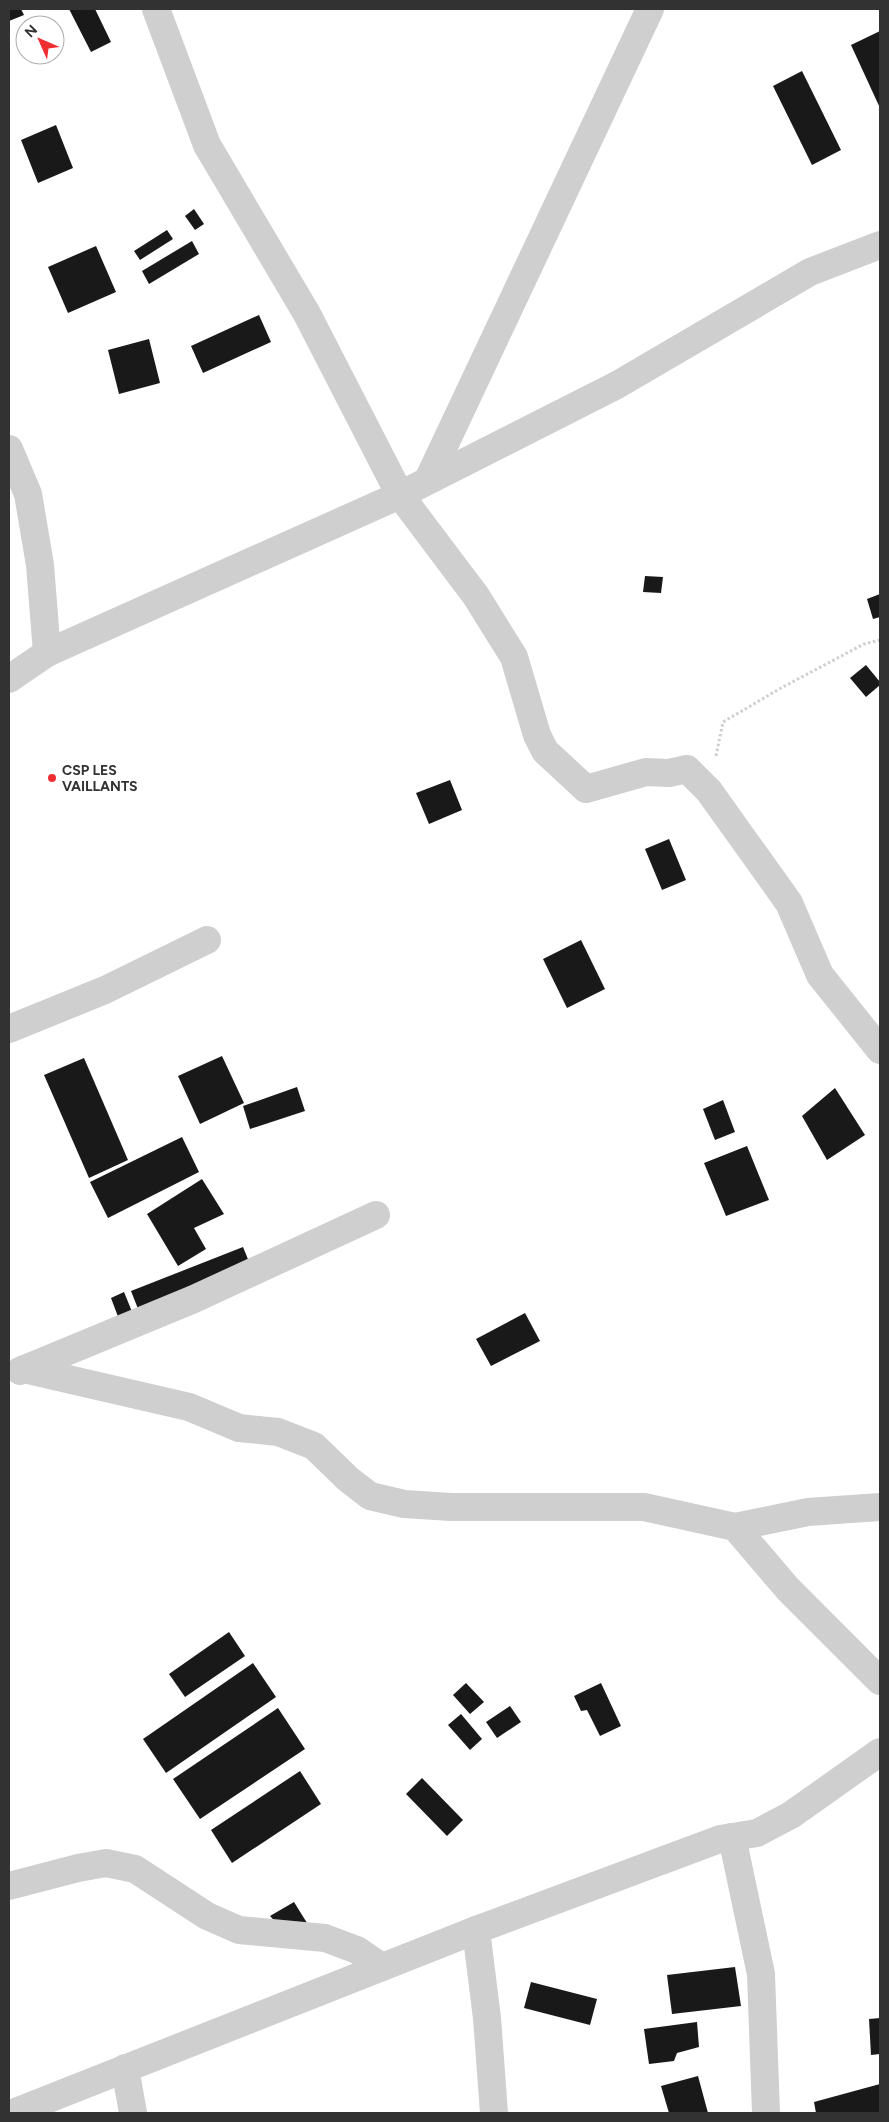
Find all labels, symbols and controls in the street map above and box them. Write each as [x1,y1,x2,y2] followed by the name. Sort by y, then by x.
[15,15,65,65] north arrow
[21,21,41,41] text: N
[62,762,138,795] place label: CSP LES VAILLANTS
[46,772,58,784] marker: CSP LES VAILLANTS

